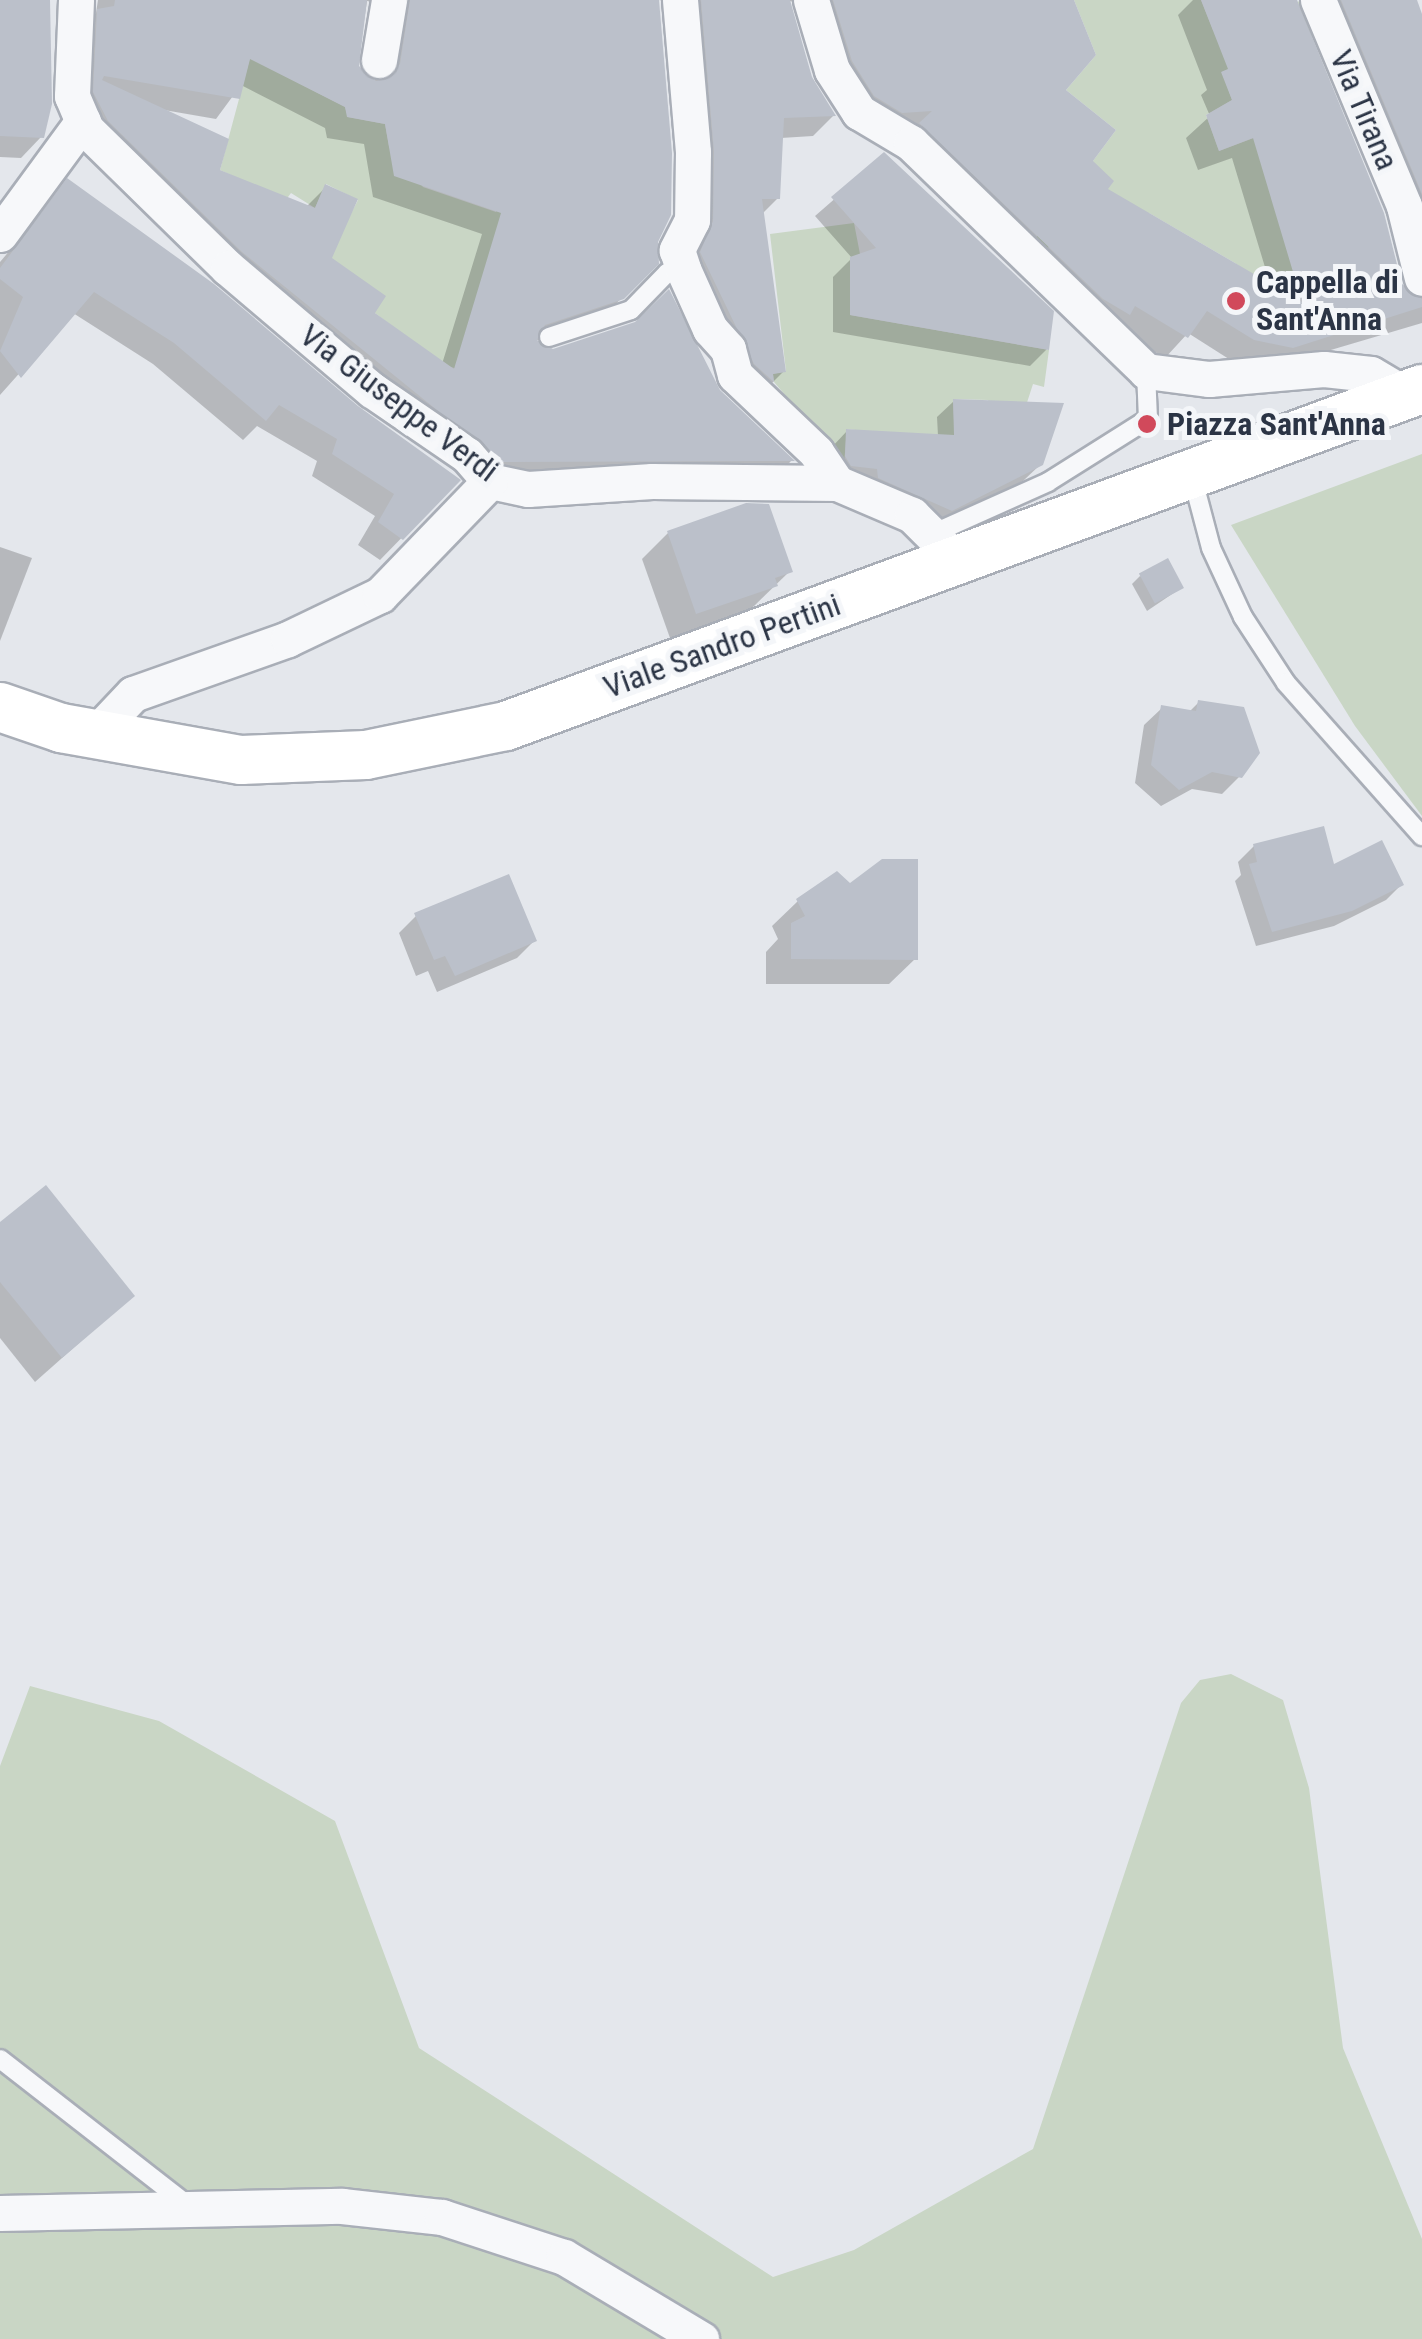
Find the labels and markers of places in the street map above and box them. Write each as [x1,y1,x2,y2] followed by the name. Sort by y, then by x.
[1256,264,1399,339] place label: Cappella di Sant'Anna
[1225,290,1247,312] marker: Cappella di Sant'Anna
[1167,405,1386,443] place label: Piazza Sant'Anna
[1136,413,1158,435] marker: Piazza Sant'Anna

